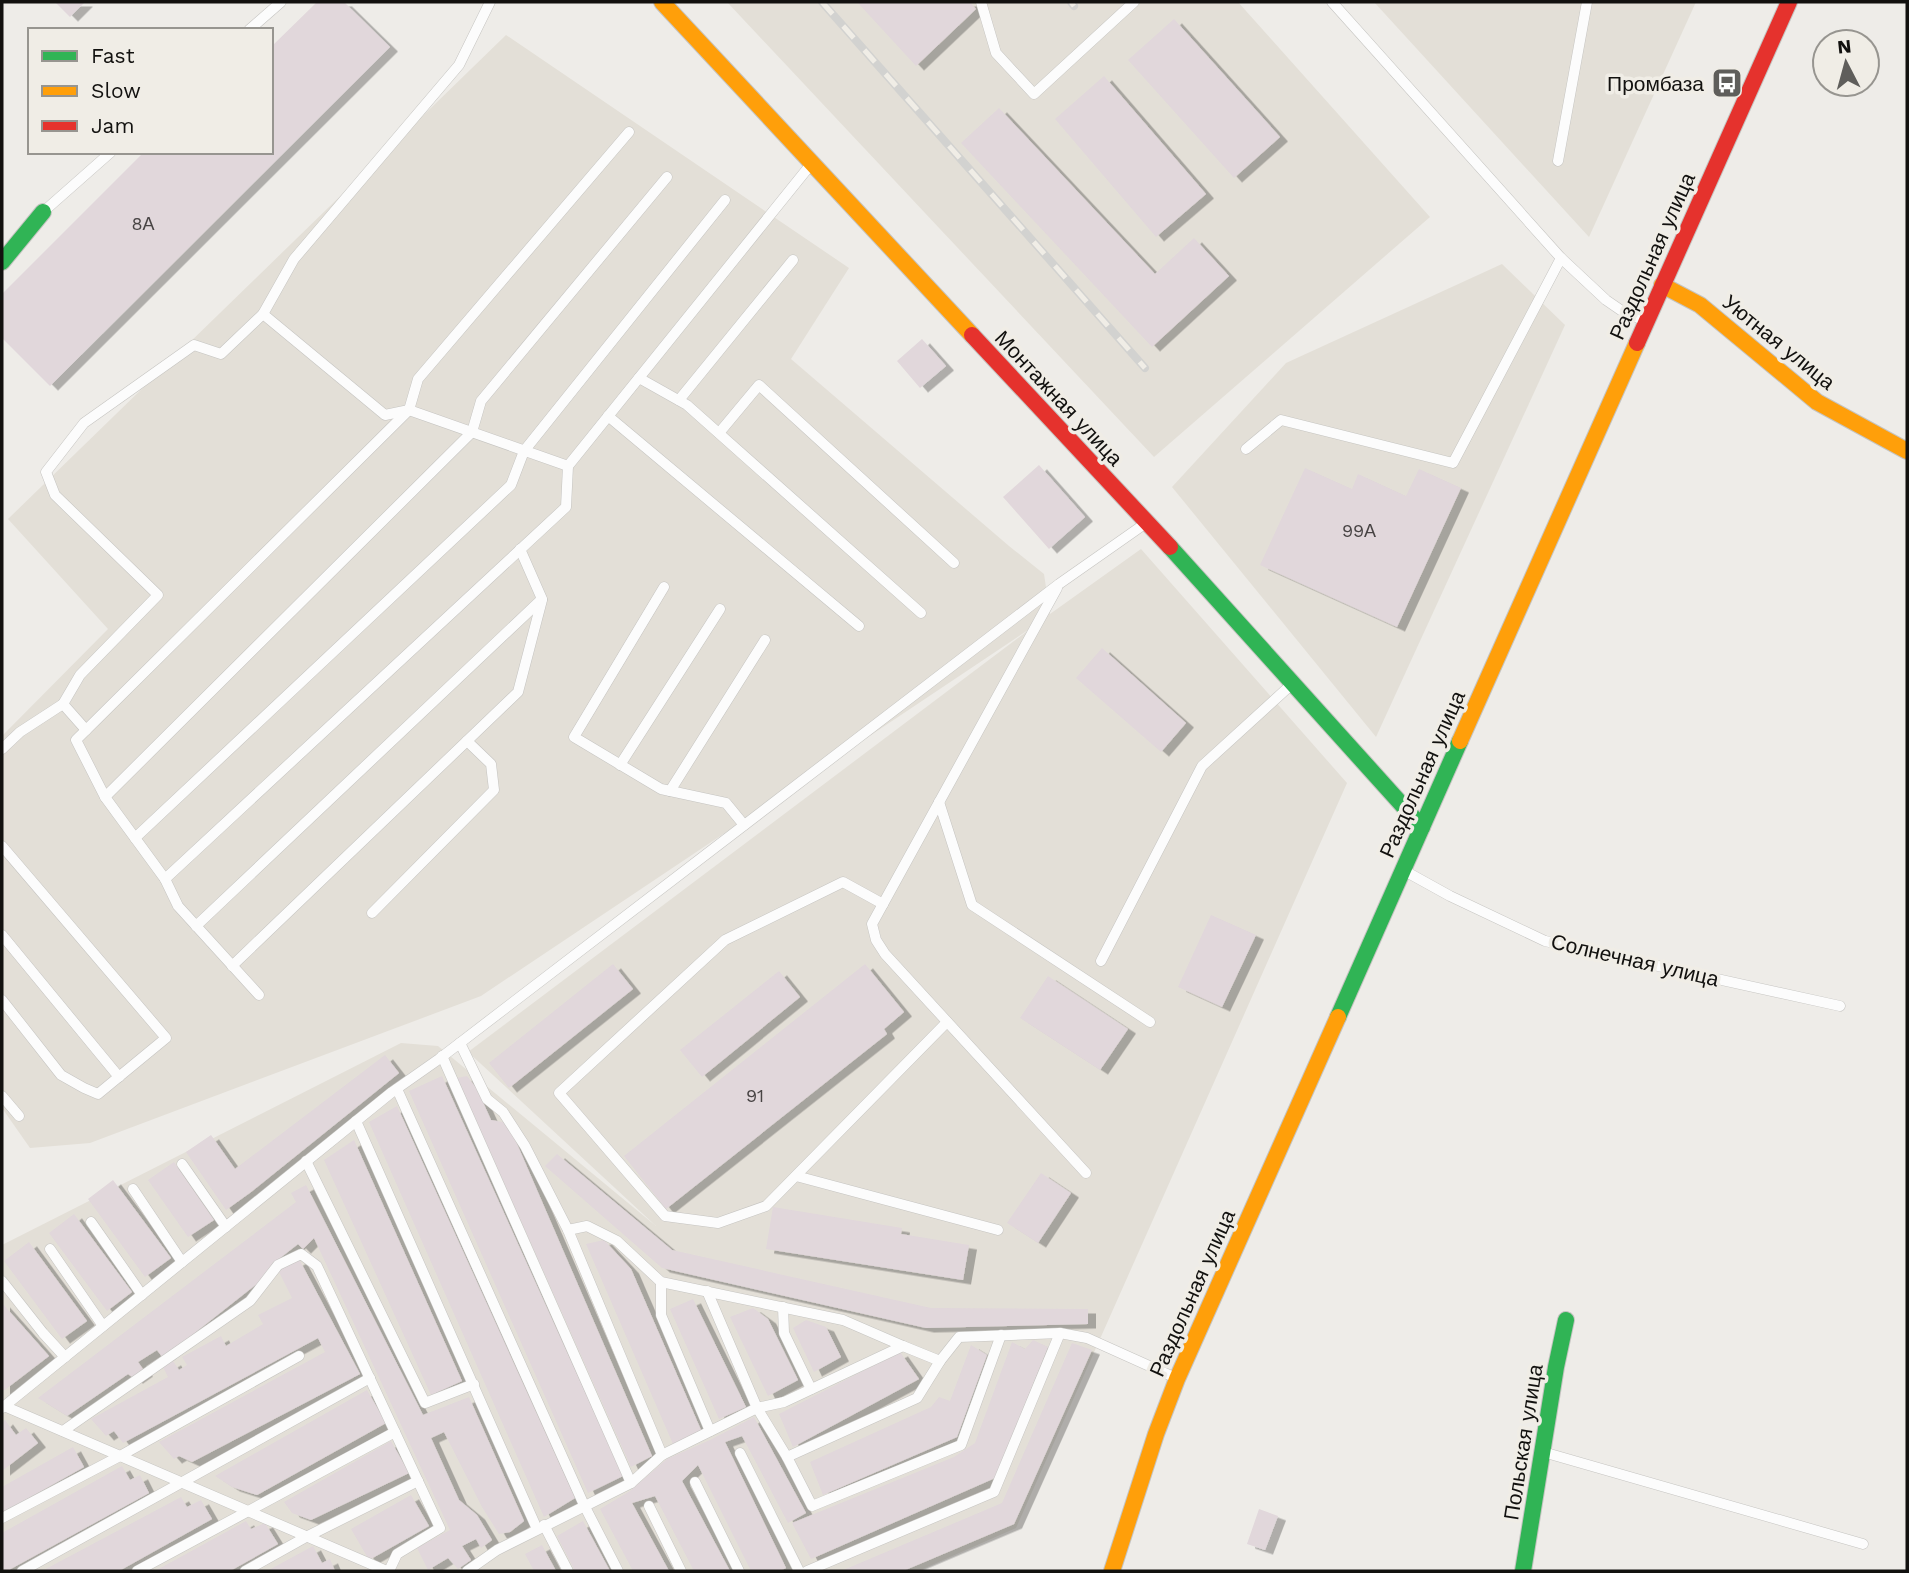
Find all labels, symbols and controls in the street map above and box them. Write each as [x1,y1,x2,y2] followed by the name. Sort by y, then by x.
[28,28,273,154] legend
[1811,28,1881,98] north arrow
[1836,34,1852,59] text: N
[91,43,135,68] text: Fast
[1710,66,1744,100] bus stop icon: Промбаза
[1607,71,1704,96] place label: Промбаза
[91,78,141,103] text: Slow
[91,113,134,138] text: Jam
[1604,168,1700,343] street label: Раздольная улица
[131,213,155,234] house number: 8А
[1718,289,1840,395] street label: Уютная улица
[990,325,1128,471] street label: Монтажная улица
[1342,520,1376,541] house number: 99А
[1374,686,1470,861] street label: Раздольная улица
[1549,929,1722,992] street label: Солнечная улица
[746,1085,764,1106] house number: 91
[1144,1205,1240,1380] street label: Раздольная улица
[1498,1362,1548,1522] street label: Польская улица

